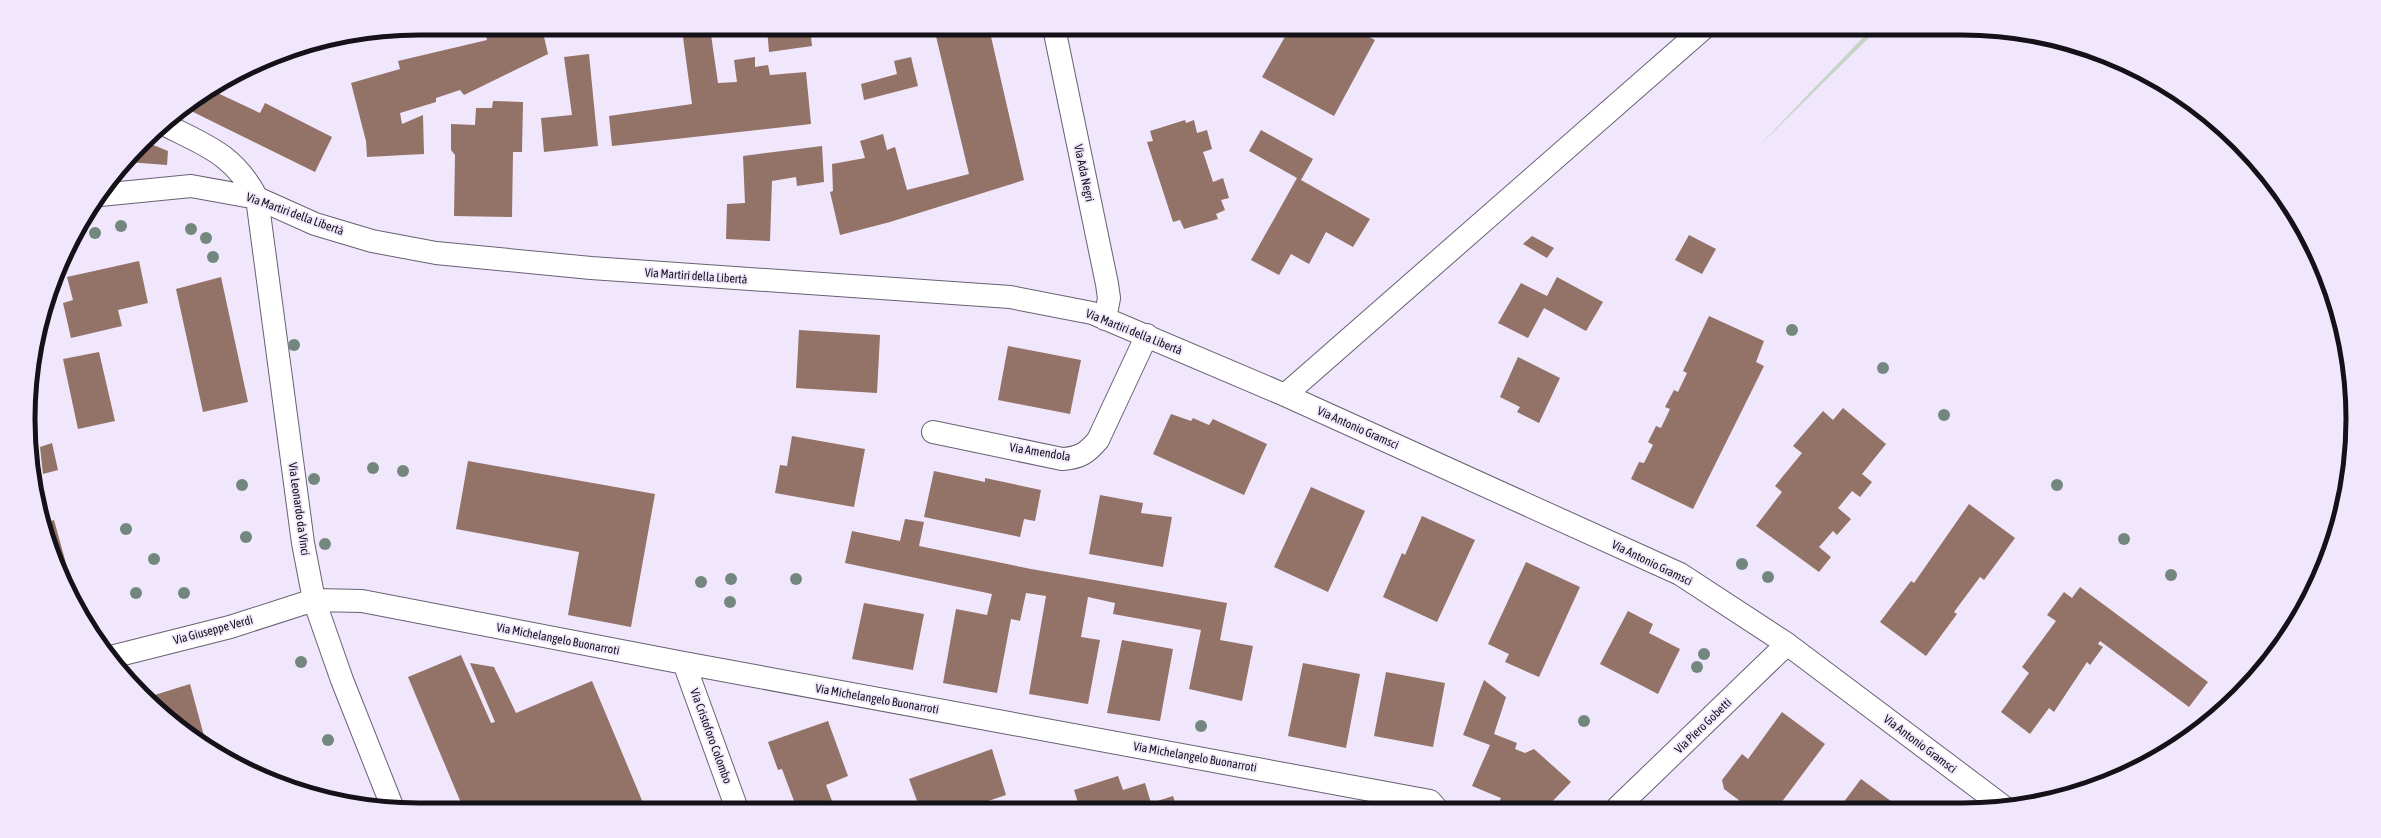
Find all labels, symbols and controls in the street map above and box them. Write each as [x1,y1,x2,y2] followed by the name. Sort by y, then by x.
[1071,143,1097,203] street label: Via Ada Negri
[244,190,346,238] street label: Via Martiri della Libertà
[644,265,748,287] street label: Via Martiri della Libertà
[1084,306,1184,358] street label: Via Martiri della Libertà
[1315,404,1401,452] street label: Via Antonio Gramsci
[1008,440,1072,464] street label: Via Amendola
[286,461,312,557] street label: Via Leonardo da Vinci
[1610,537,1694,589] street label: Via Antonio Gramsci
[172,613,254,647] street label: Via Giuseppe Verdi
[495,620,621,658] street label: Via Michelangelo Buonarroti
[814,681,940,717] street label: Via Michelangelo Buonarroti
[687,686,735,786] street label: Via Cristoforo Colombo
[1672,695,1734,757] street label: Via Piero Gobetti
[1881,712,1959,776] street label: Via Antonio Gramsci
[1132,739,1258,775] street label: Via Michelangelo Buonarroti

